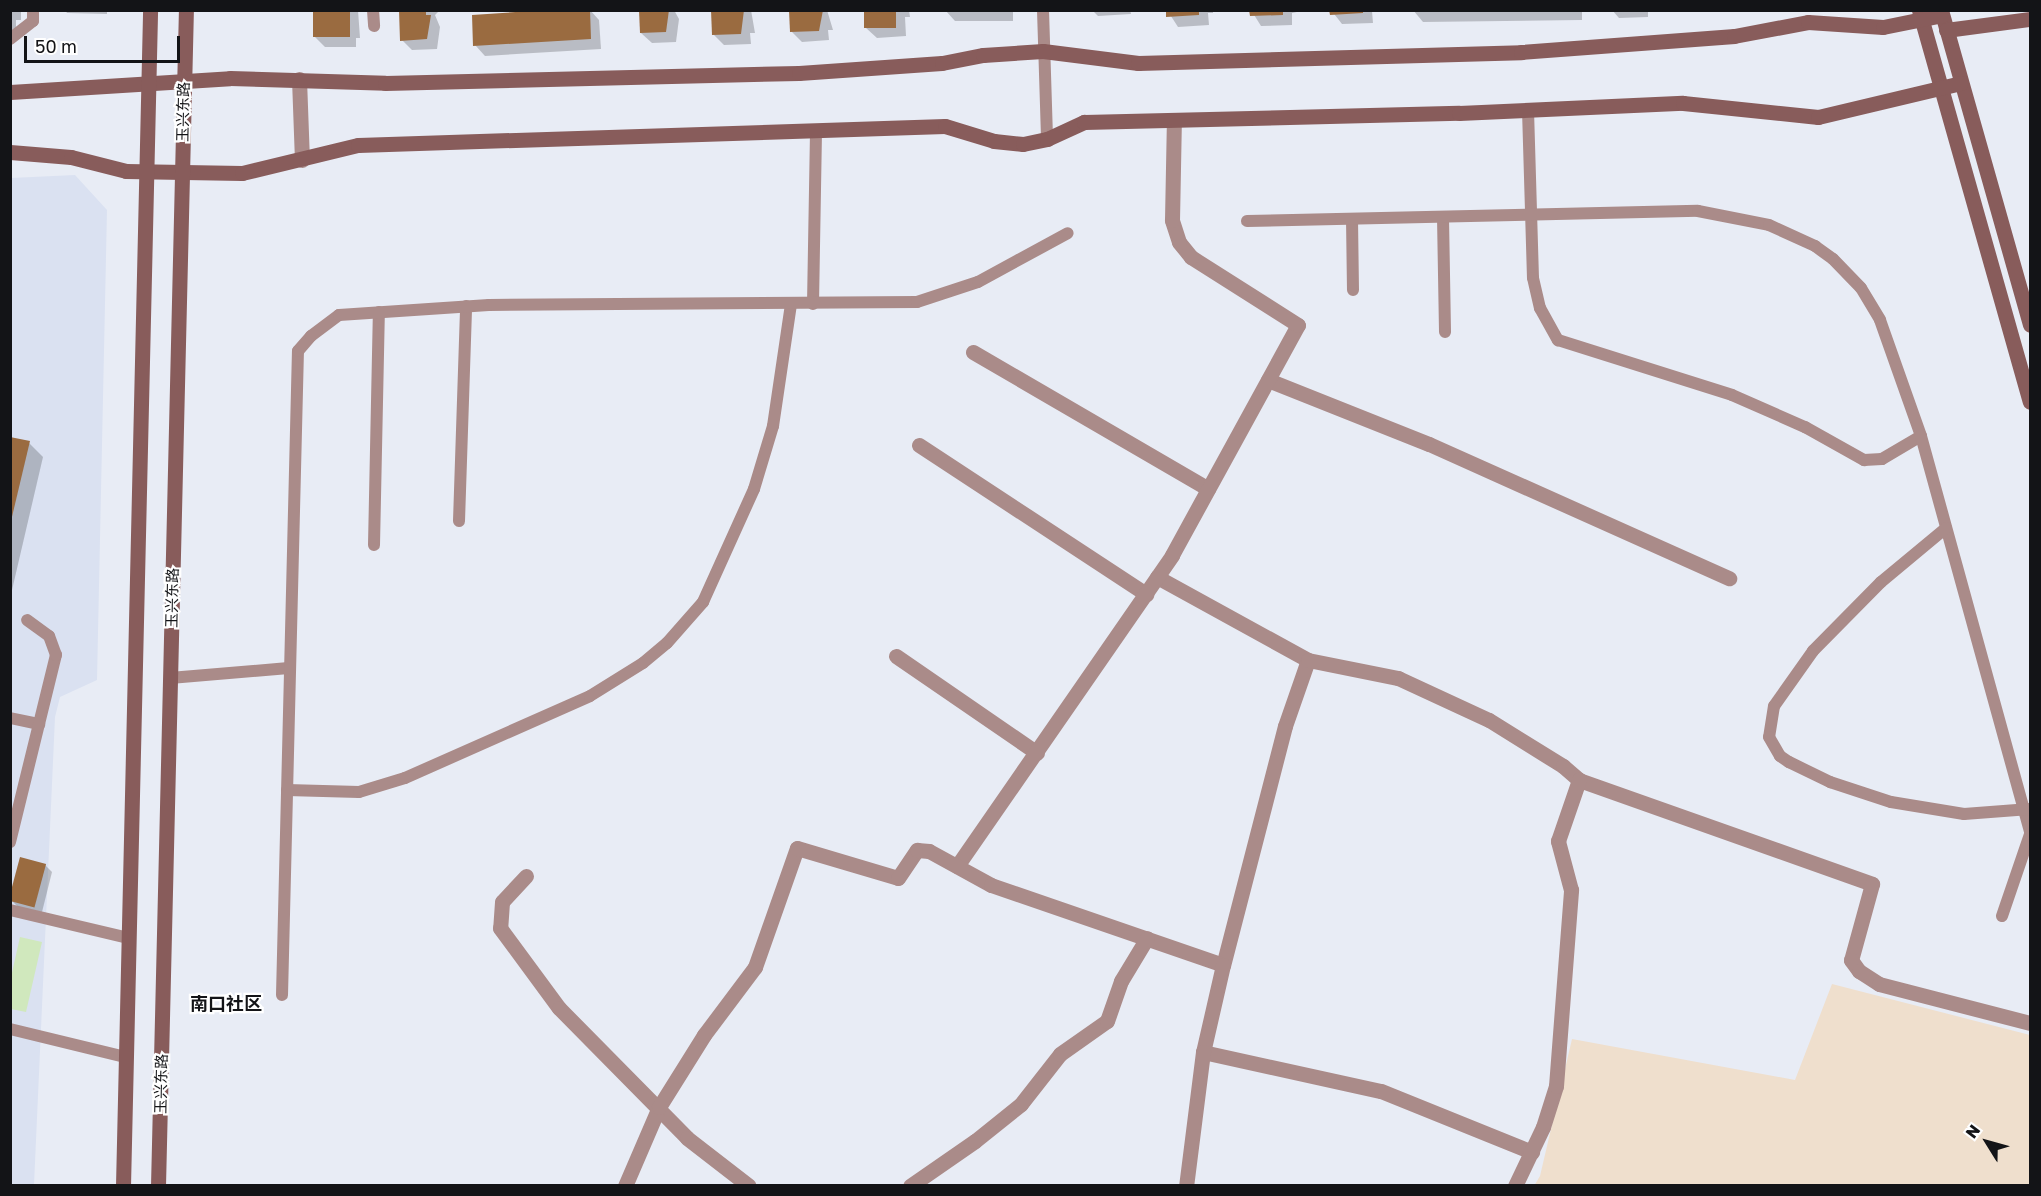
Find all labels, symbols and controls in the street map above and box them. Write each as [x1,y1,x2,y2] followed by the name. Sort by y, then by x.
[27,24,183,62] scale bar
[35,35,77,57] text: 50 m
[173,82,193,142] street label: 玉兴东路
[162,568,182,628] street label: 玉兴东路
[190,992,262,1014] district label: 南口社区
[151,1054,171,1114] street label: 玉兴东路
[1957,1112,2017,1172] north arrow
[1961,1120,1984,1142] text: N

